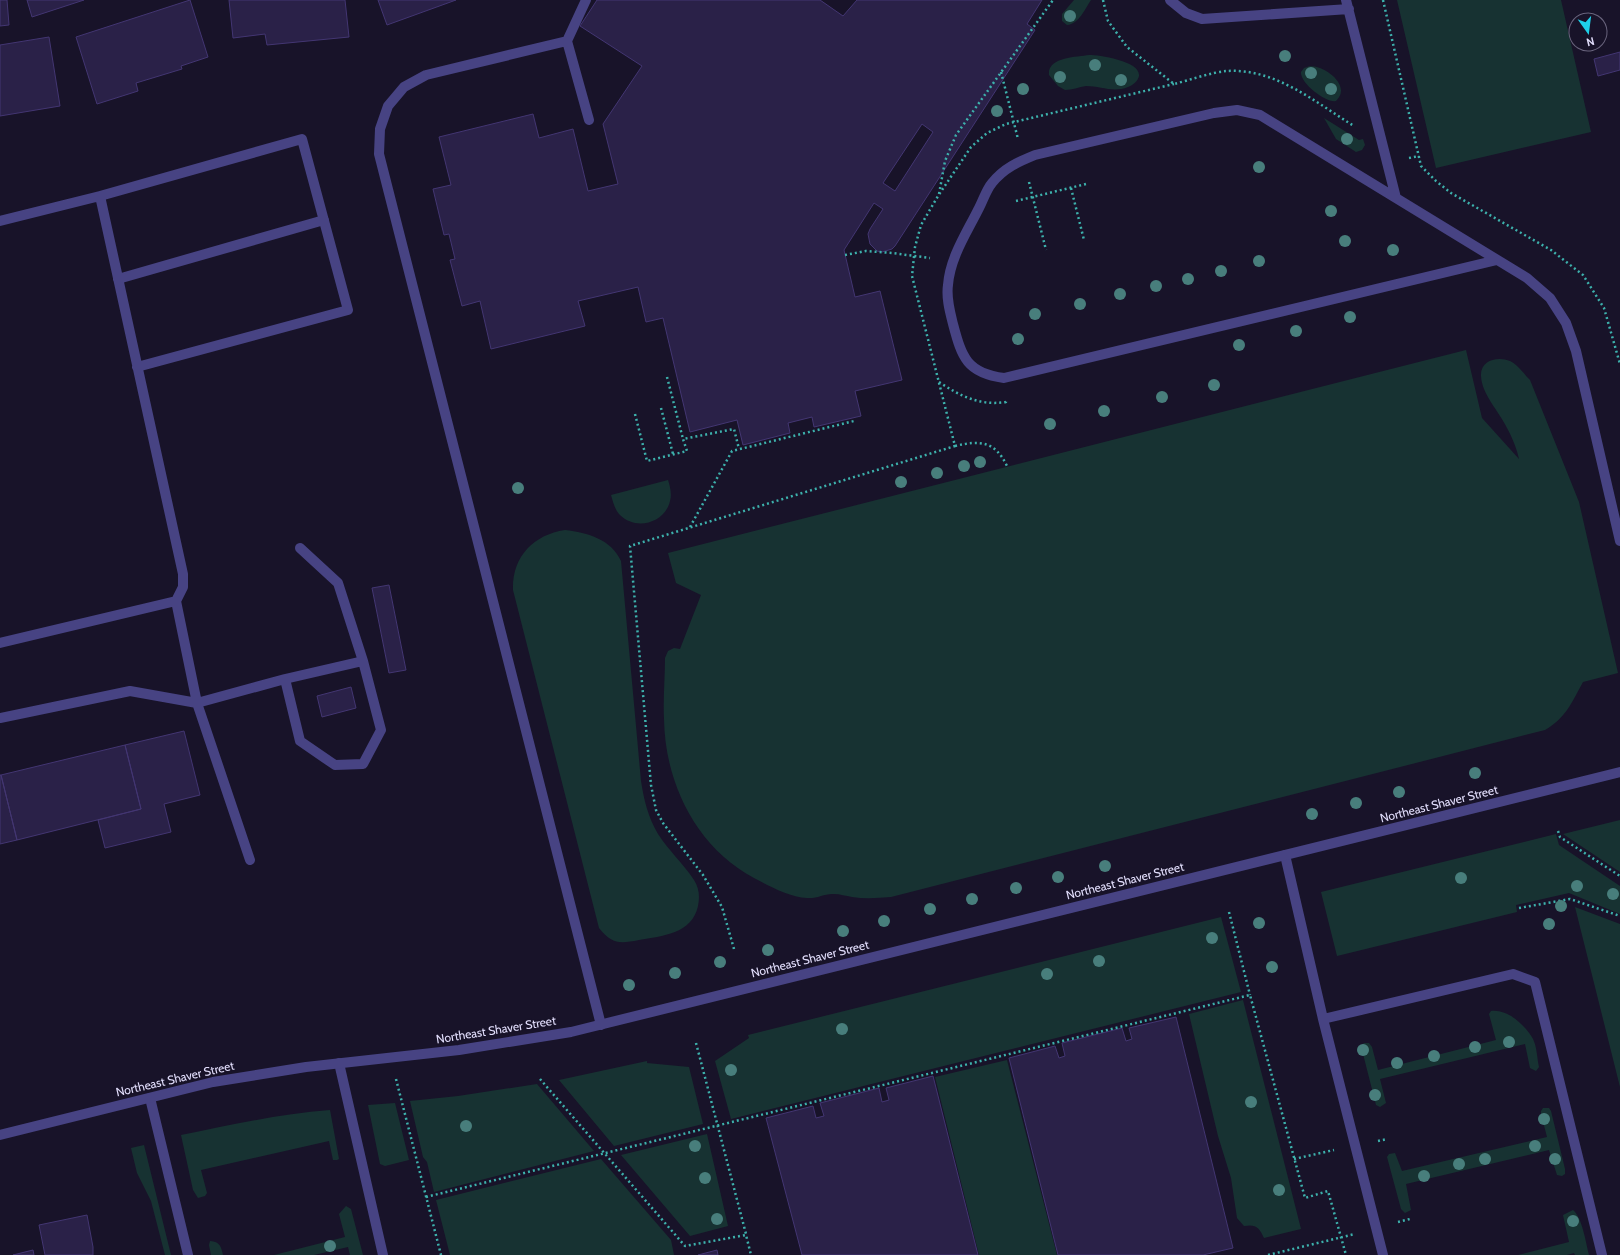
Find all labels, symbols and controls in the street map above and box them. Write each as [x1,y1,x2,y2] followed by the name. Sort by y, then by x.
[1568,12,1608,52] north arrow
[1585,34,1596,49] text: N
[1378,782,1499,825] street label: Northeast Shaver Street
[1064,859,1185,902] street label: Northeast Shaver Street
[749,937,870,980] street label: Northeast Shaver Street
[435,1013,557,1046] street label: Northeast Shaver Street
[114,1058,236,1099] street label: Northeast Shaver Street

